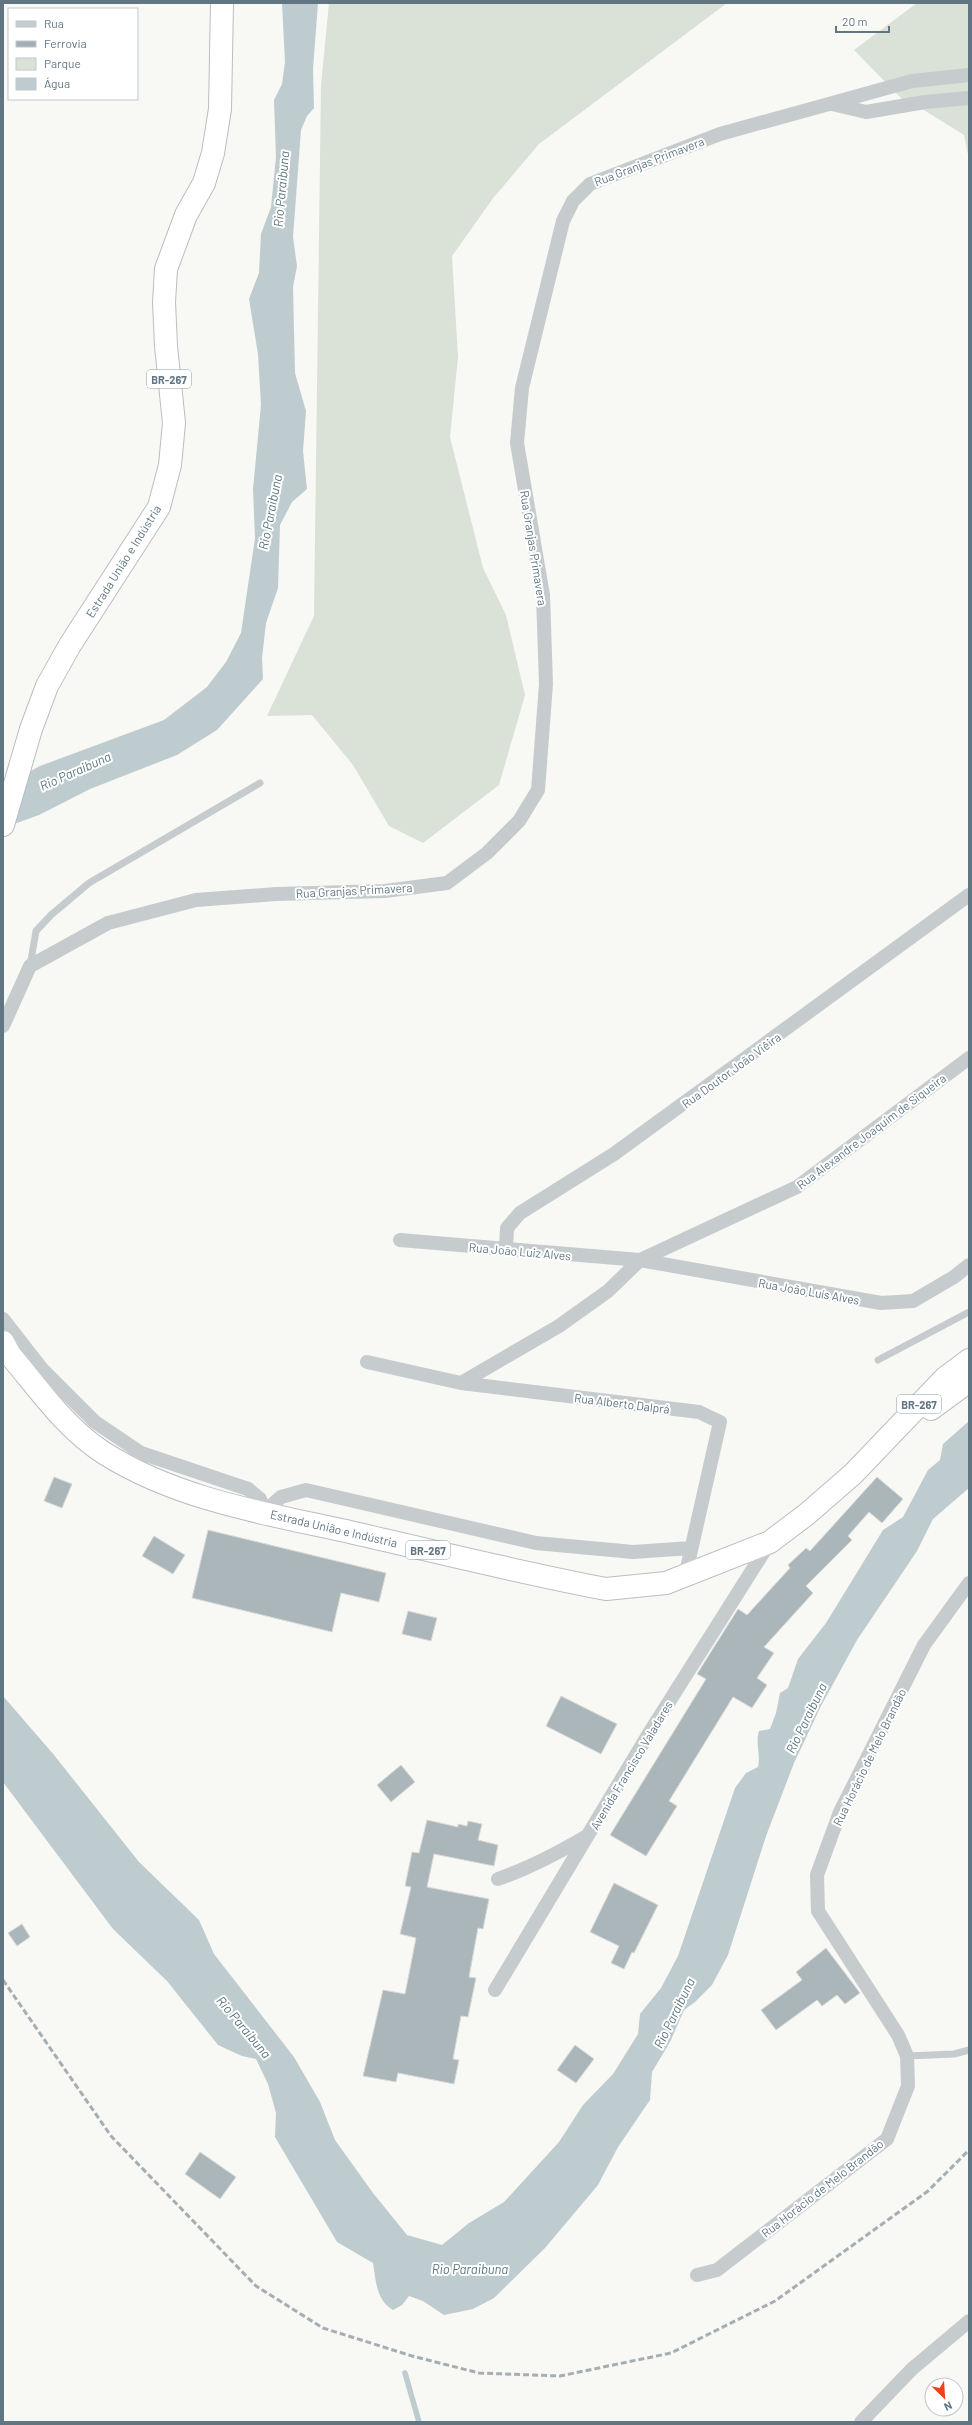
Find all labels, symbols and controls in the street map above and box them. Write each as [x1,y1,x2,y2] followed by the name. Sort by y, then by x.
[8,8,138,100] legend
[836,8,889,34] scale bar
[842,14,868,28] text: 20 m
[44,16,64,30] text: Rua
[44,36,87,50] text: Ferrovia
[44,56,81,70] text: Parque
[44,76,70,90] text: Água
[592,134,706,188] street label: Rua Granjas Primavera
[270,150,292,228] water label: Rio Paraibuna
[147,370,191,388] road number: BR-267
[255,473,285,551] water label: Rio Paraibuna
[518,489,550,607] street label: Rua Granjas Primavera
[83,502,163,620] street label: Estrada União e Indústria
[37,748,113,794] water label: Rio Paraibuna
[295,880,413,900] street label: Rua Granjas Primavera
[679,1029,783,1111] street label: Rua Doutor João Viêira
[794,1070,948,1192] street label: Rua Alexandre Joaquim de Siqueira
[468,1240,572,1262] street label: Rua Joāo Luiz Alves
[757,1275,861,1307] street label: Rua João Luís Alves
[573,1390,671,1416] street label: Rua Alberto Dalprá
[897,1395,941,1413] road number: BR-267
[269,1507,399,1549] street label: Estrada União e Indústria
[406,1541,450,1559] road number: BR-267
[782,1680,830,1756] water label: Rio Paraibuna
[830,1686,908,1828] street label: Rua Horácio de Melo Brandão
[587,1698,675,1832] street label: Avenida Francisco Valadares
[650,1975,698,2051] water label: Rio Paraibuna
[213,1993,275,2062] water label: Rio Paraibuna
[758,2136,886,2240] street label: Rua Horácio de Melo Brandão
[432,2261,508,2277] water label: Rio Paraibuna
[924,2377,964,2417] north arrow
[942,2399,955,2414] text: N

